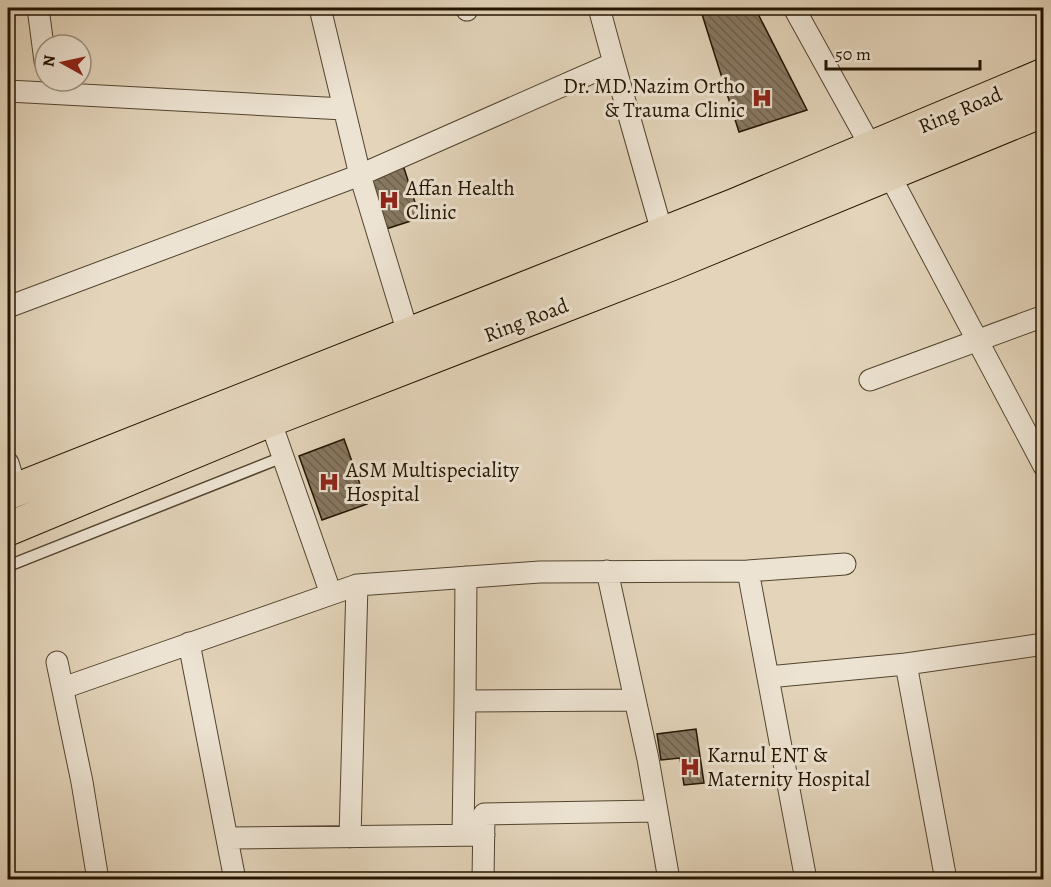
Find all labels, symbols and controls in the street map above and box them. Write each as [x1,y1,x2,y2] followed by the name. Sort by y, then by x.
[33,33,93,93] north arrow
[826,33,980,71] scale bar
[835,42,871,66] text: 50 m
[37,53,61,68] text: N
[563,72,745,124] place label: Dr. MD.Nazim Ortho & Trauma Clinic
[914,80,1007,140] street label: Ring Road
[750,86,774,110] hospital icon: Dr. MD.Nazim Ortho & Trauma Clinic
[405,174,515,226] place label: Affan Health Clinic
[377,188,401,212] hospital icon: Affan Health Clinic
[480,291,573,349] street label: Ring Road
[345,456,520,508] place label: ASM Multispeciality Hospital
[317,470,341,494] hospital icon: ASM Multispeciality Hospital
[707,741,870,793] place label: Karnul ENT & Maternity Hospital
[678,755,702,779] hospital icon: Karnul ENT & Maternity Hospital

